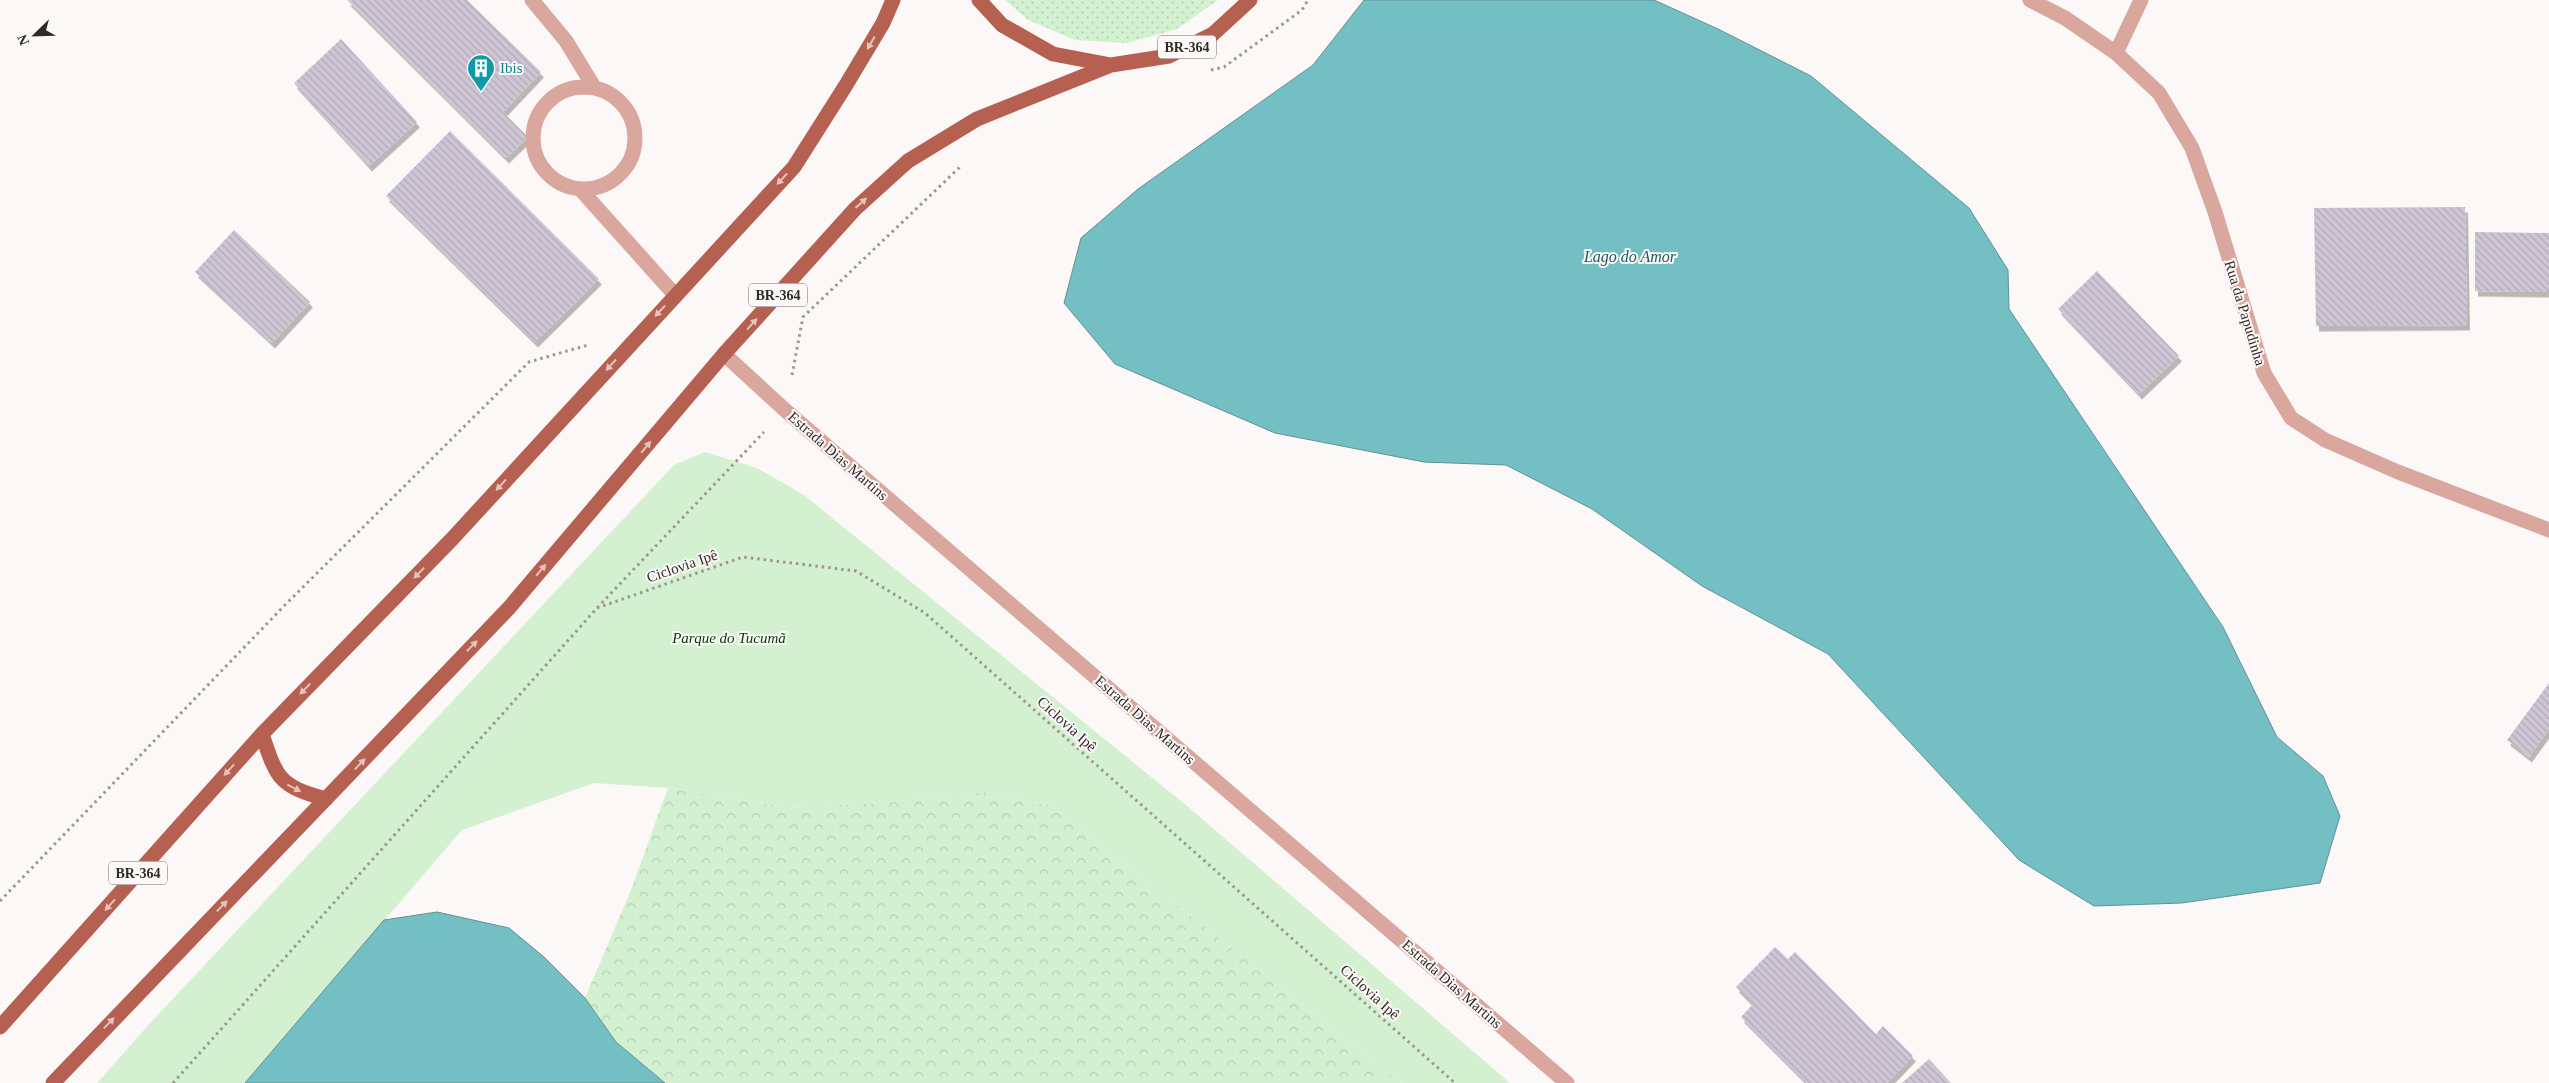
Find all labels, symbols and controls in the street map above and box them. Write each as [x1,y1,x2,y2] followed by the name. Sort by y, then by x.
[10,10,60,60] north arrow
[15,32,32,47] text: N
[1158,36,1216,58] road number: BR-364
[866,37,875,50] one-way arrow
[466,53,496,92] building icon: Ibis
[500,60,523,76] place label: Ibis
[777,173,788,186] one-way arrow
[855,197,867,209] one-way arrow
[1583,248,1677,266] water label: Lago do Amor
[2221,258,2269,368] street label: Rua da Papudinha
[749,284,807,306] road number: BR-364
[654,305,666,317] one-way arrow
[746,318,758,330] one-way arrow
[605,359,617,371] one-way arrow
[785,408,891,504] street label: Estrada Dias Martins
[640,441,652,453] one-way arrow
[495,478,507,490] one-way arrow
[645,546,720,586] street label: Ciclovia Ipê
[535,564,546,577] one-way arrow
[413,567,425,579] one-way arrow
[671,630,786,646] park label: Parque do Tucumã
[466,641,478,653] one-way arrow
[1092,672,1198,768] street label: Estrada Dias Martins
[299,683,311,695] one-way arrow
[1034,693,1100,755] street label: Ciclovia Ipê
[354,758,366,770] one-way arrow
[223,764,235,776] one-way arrow
[287,784,302,793] one-way arrow
[109,861,167,884] road number: BR-364
[104,898,115,911] one-way arrow
[216,901,228,913] one-way arrow
[1399,936,1505,1032] street label: Estrada Dias Martins
[1337,961,1403,1023] street label: Ciclovia Ipê
[103,1017,115,1029] one-way arrow

